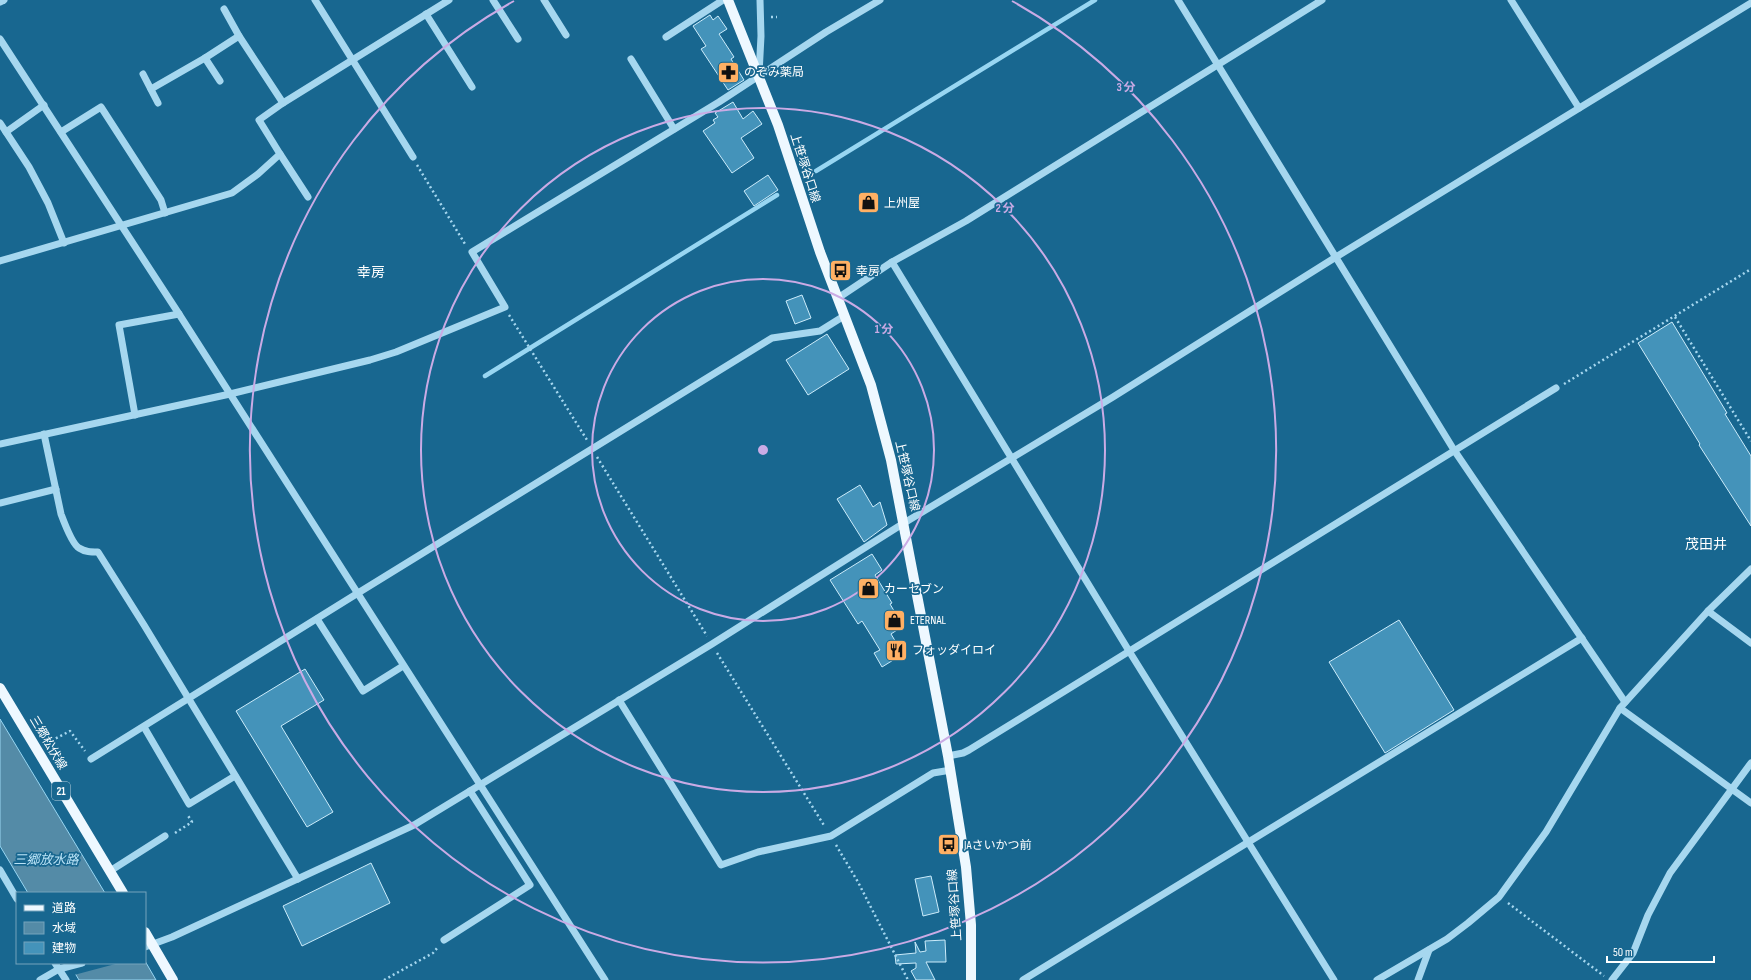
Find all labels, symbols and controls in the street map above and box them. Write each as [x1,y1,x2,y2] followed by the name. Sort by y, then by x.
[716,59,742,85] pharmacy icon: のぞみ薬局
[744,65,804,80] place label: のぞみ薬局
[1116,80,1136,95] text: 3 分
[787,131,823,205] street label: 上笹塚谷口線
[856,190,882,216] shop icon: 上州屋
[884,196,920,211] place label: 上州屋
[995,201,1015,216] text: 2 分
[828,258,854,284] bus stop icon: 幸房
[357,264,385,281] district label: 幸房
[856,264,880,279] place label: 幸房
[875,322,893,337] text: 1 分
[892,439,922,513] street label: 上笹塚谷口線
[756,443,770,457] centre of rings
[1685,536,1727,553] district label: 茂田井
[855,576,881,602] shop icon: カーセブン
[884,582,944,597] place label: カーセブン
[881,607,907,633] shop icon: ETERNAL
[910,613,947,628] place label: ETERNAL
[883,637,909,663] restaurant icon: フォッダイロイ
[912,643,996,658] place label: フォッダイロイ
[26,713,70,773] street label: 三郷松伏線
[52,782,70,800] road number: 21
[936,832,962,858] bus stop icon: JAさいかつ前
[963,838,1032,853] place label: JAさいかつ前
[13,852,79,868] water label: 三郷放水路
[945,869,965,941] street label: 上笹塚谷口線
[16,892,146,964] legend
[52,901,76,916] text: 道路
[52,921,76,936] text: 水域
[1607,938,1714,964] scale bar
[52,941,76,956] text: 建物
[1613,945,1633,960] text: 50 m

